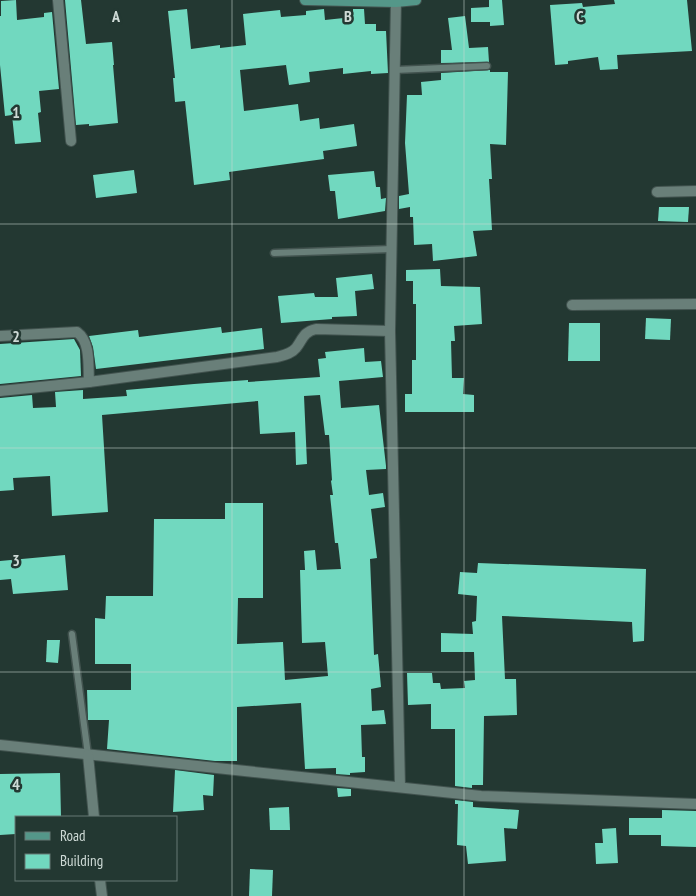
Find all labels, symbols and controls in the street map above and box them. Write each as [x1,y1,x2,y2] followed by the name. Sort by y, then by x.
[111,6,121,26] text: A
[344,6,352,26] text: B
[576,6,584,26] text: C
[12,102,20,122] text: 1
[12,326,20,346] text: 2
[12,550,20,570] text: 3
[12,774,20,794] text: 4
[15,816,178,881] legend
[60,826,86,845] text: Road
[60,851,103,870] text: Building

